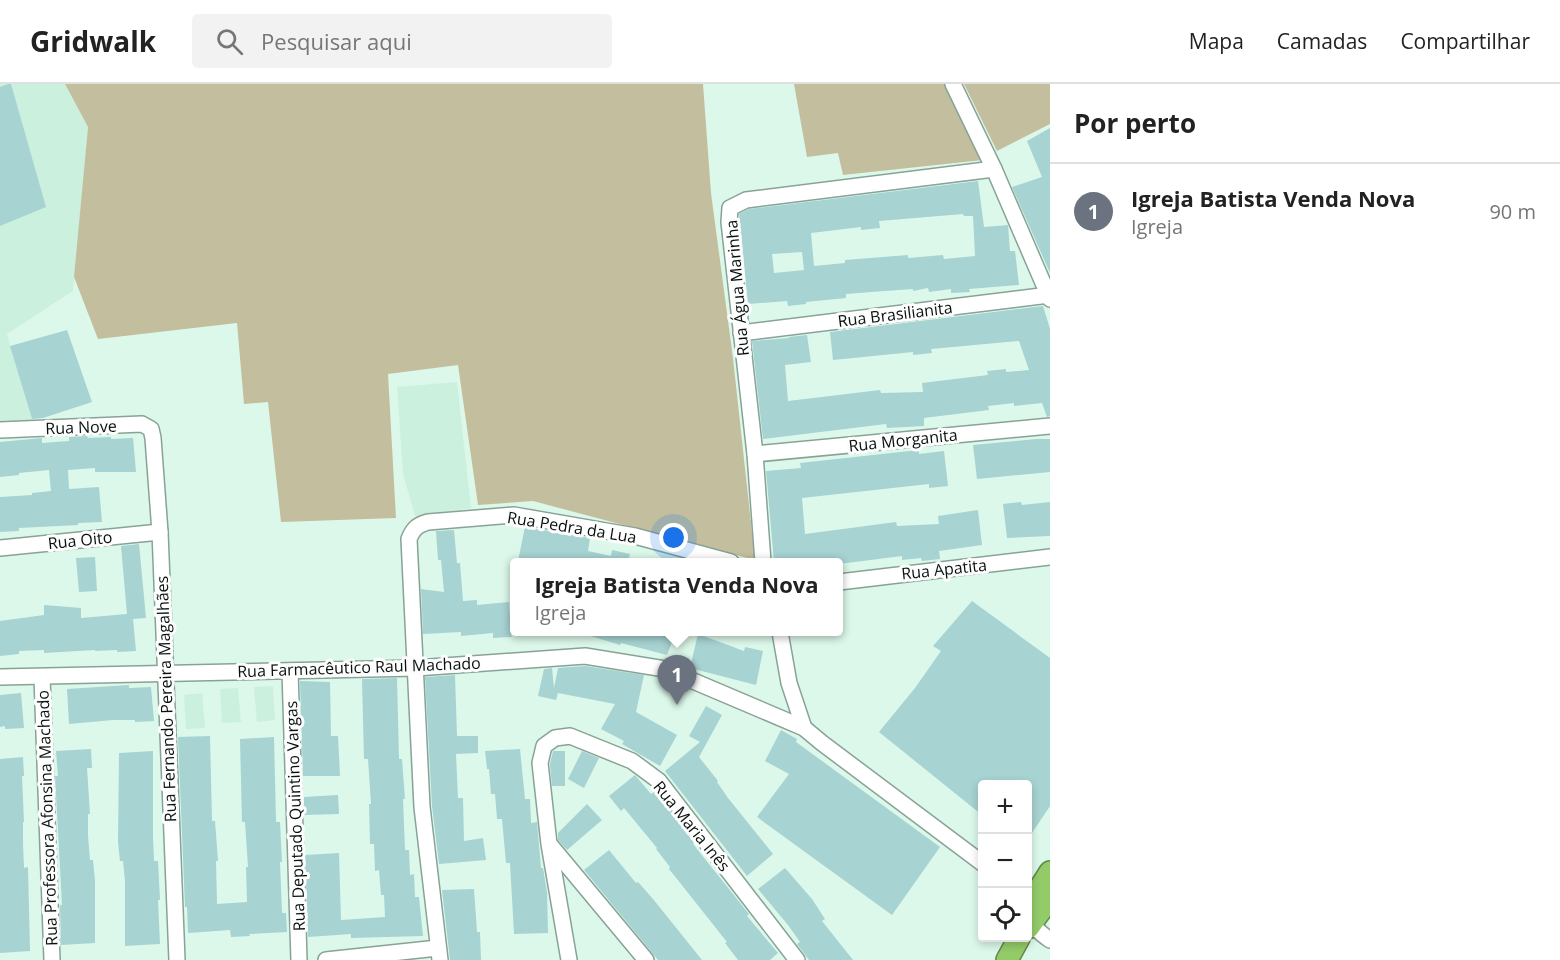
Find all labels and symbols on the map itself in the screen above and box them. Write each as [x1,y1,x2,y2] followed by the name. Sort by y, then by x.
[720,219,754,357] street label: Rua Água Marinha
[836,296,954,332] street label: Rua Brasilianita
[45,415,117,439] street label: Rua Nove
[847,423,959,457] street label: Rua Morganita
[506,506,638,548] street label: Rua Pedra da Lua
[659,523,688,552] your location
[47,526,113,554] street label: Rua Oito
[900,554,988,584] street label: Rua Apatita
[151,575,181,823] street label: Rua Fernando Pereira Magalhães
[237,652,481,682] street label: Rua Farmacêutico Raul Machado
[658,656,696,705] pin: 1
[32,690,62,946] street label: Rua Professora Afonsina Machado
[280,700,310,932] street label: Rua Deputado Quintino Vargas
[649,776,735,876] street label: Rua Maria Inês

